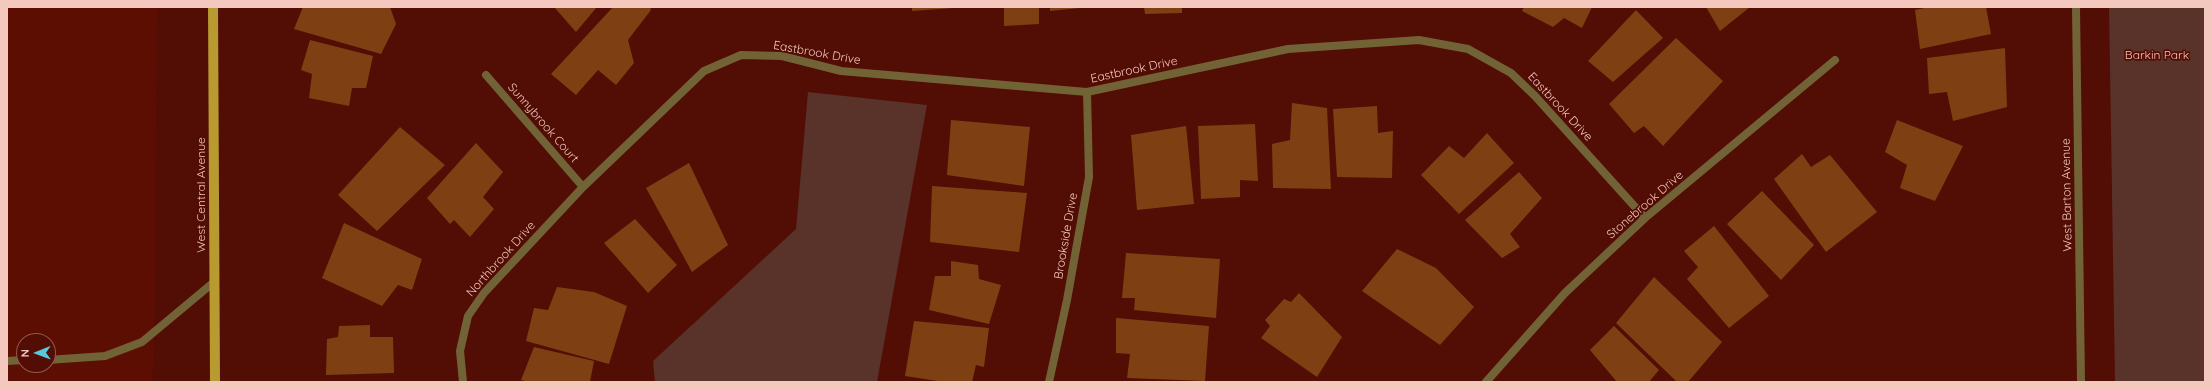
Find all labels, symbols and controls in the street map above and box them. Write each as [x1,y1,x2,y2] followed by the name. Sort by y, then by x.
[772,38,862,68] street label: Eastbrook Drive
[2125,48,2189,62] park label: Barkin Park
[1089,54,1179,86] street label: Eastbrook Drive
[1525,70,1595,144] street label: Eastbrook Drive
[505,80,581,166] street label: Sunnybrook Court
[194,137,208,253] street label: West Central Avenue
[2059,138,2075,252] street label: West Barton Avenue
[1604,168,1686,242] street label: Stonebrook Drive
[1051,192,1081,280] street label: Brookside Drive
[463,218,539,300] street label: Northbrook Drive
[16,333,56,373] north arrow
[18,349,32,357] text: N

